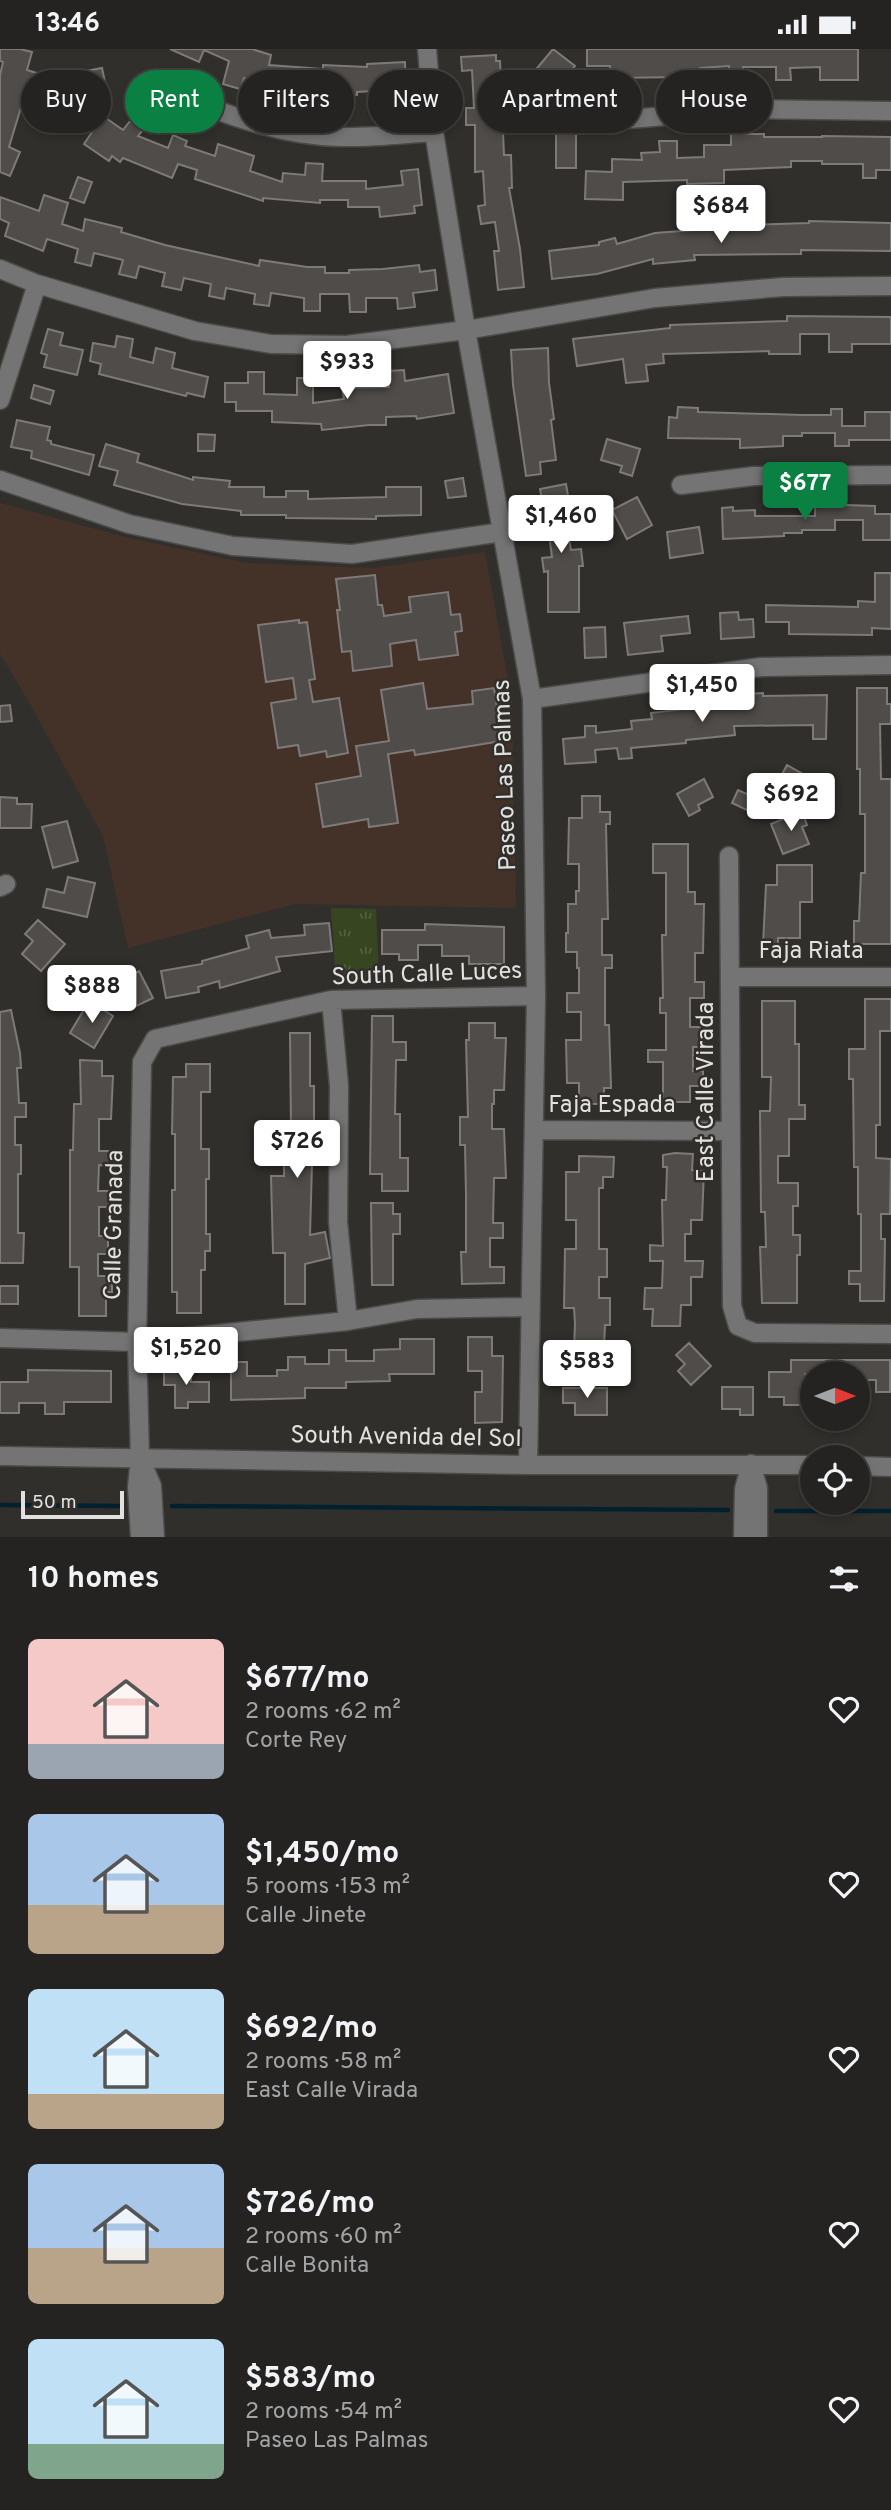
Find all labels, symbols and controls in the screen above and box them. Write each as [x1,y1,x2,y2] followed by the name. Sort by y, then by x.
[35,8,100,41] text: 13:46
[21,70,111,133] chip: Buy
[125,70,224,133] chip: Rent
[238,70,354,133] chip: Filters
[368,70,463,133] chip: New
[477,70,642,133] chip: Apartment
[656,70,772,133] chip: House
[680,185,762,245] pin: $684
[692,193,750,222] text: $684
[306,341,388,401] pin: $933
[319,349,375,378] text: $933
[764,463,846,522] pin: $677
[779,470,831,499] text: $677
[504,496,618,555] pin: $1,460
[524,503,598,532] text: $1,460
[645,665,759,724] pin: $1,450
[666,672,738,701] text: $1,450
[488,679,524,871] street label: Paseo Las Palmas
[750,773,832,833] pin: $692
[763,781,819,810] text: $692
[758,937,864,967] street label: Faja Riata
[331,957,523,993] street label: South Calle Luces
[51,965,133,1025] pin: $888
[63,973,121,1002] text: $888
[692,1002,722,1182] street label: East Calle Virada
[548,1091,676,1121] street label: Faja Espada
[256,1121,338,1180] pin: $726
[270,1128,324,1157] text: $726
[99,1150,131,1300] street label: Calle Granada
[129,1327,243,1387] pin: $1,520
[150,1335,222,1364] text: $1,520
[546,1341,628,1400] pin: $583
[559,1348,615,1377] text: $583
[800,1361,870,1431] north arrow
[800,1361,870,1515] map controls
[290,1421,522,1455] street label: South Avenida del Sol
[800,1445,870,1515] button: locate
[21,1488,124,1520] scale bar
[32,1491,77,1515] text: 50 m
[825,1560,863,1598] icon: filters
[28,1561,159,1598] text: 10 homes
[245,1661,370,1698] text: $677/mo
[84,1667,168,1751] icon: home
[825,1690,863,1728] icon: heart
[245,1698,401,1727] text: 2 rooms · 62 m²
[245,1727,347,1756] text: Corte Rey
[245,1836,399,1873] text: $1,450/mo
[84,1842,168,1926] icon: home
[825,1865,863,1903] icon: heart
[245,1873,410,1902] text: 5 rooms · 153 m²
[245,1902,367,1931] text: Calle Jinete
[245,2011,378,2048] text: $692/mo
[84,2017,168,2101] icon: home
[825,2040,863,2078] icon: heart
[245,2048,401,2077] text: 2 rooms · 58 m²
[245,2077,418,2106] text: East Calle Virada
[245,2186,375,2223] text: $726/mo
[84,2192,168,2276] icon: home
[825,2215,863,2253] icon: heart
[245,2223,402,2252] text: 2 rooms · 60 m²
[245,2252,369,2281] text: Calle Bonita
[245,2361,376,2398] text: $583/mo
[84,2367,168,2451] icon: home
[825,2390,863,2428] icon: heart
[245,2398,402,2427] text: 2 rooms · 54 m²
[245,2427,429,2456] text: Paseo Las Palmas

